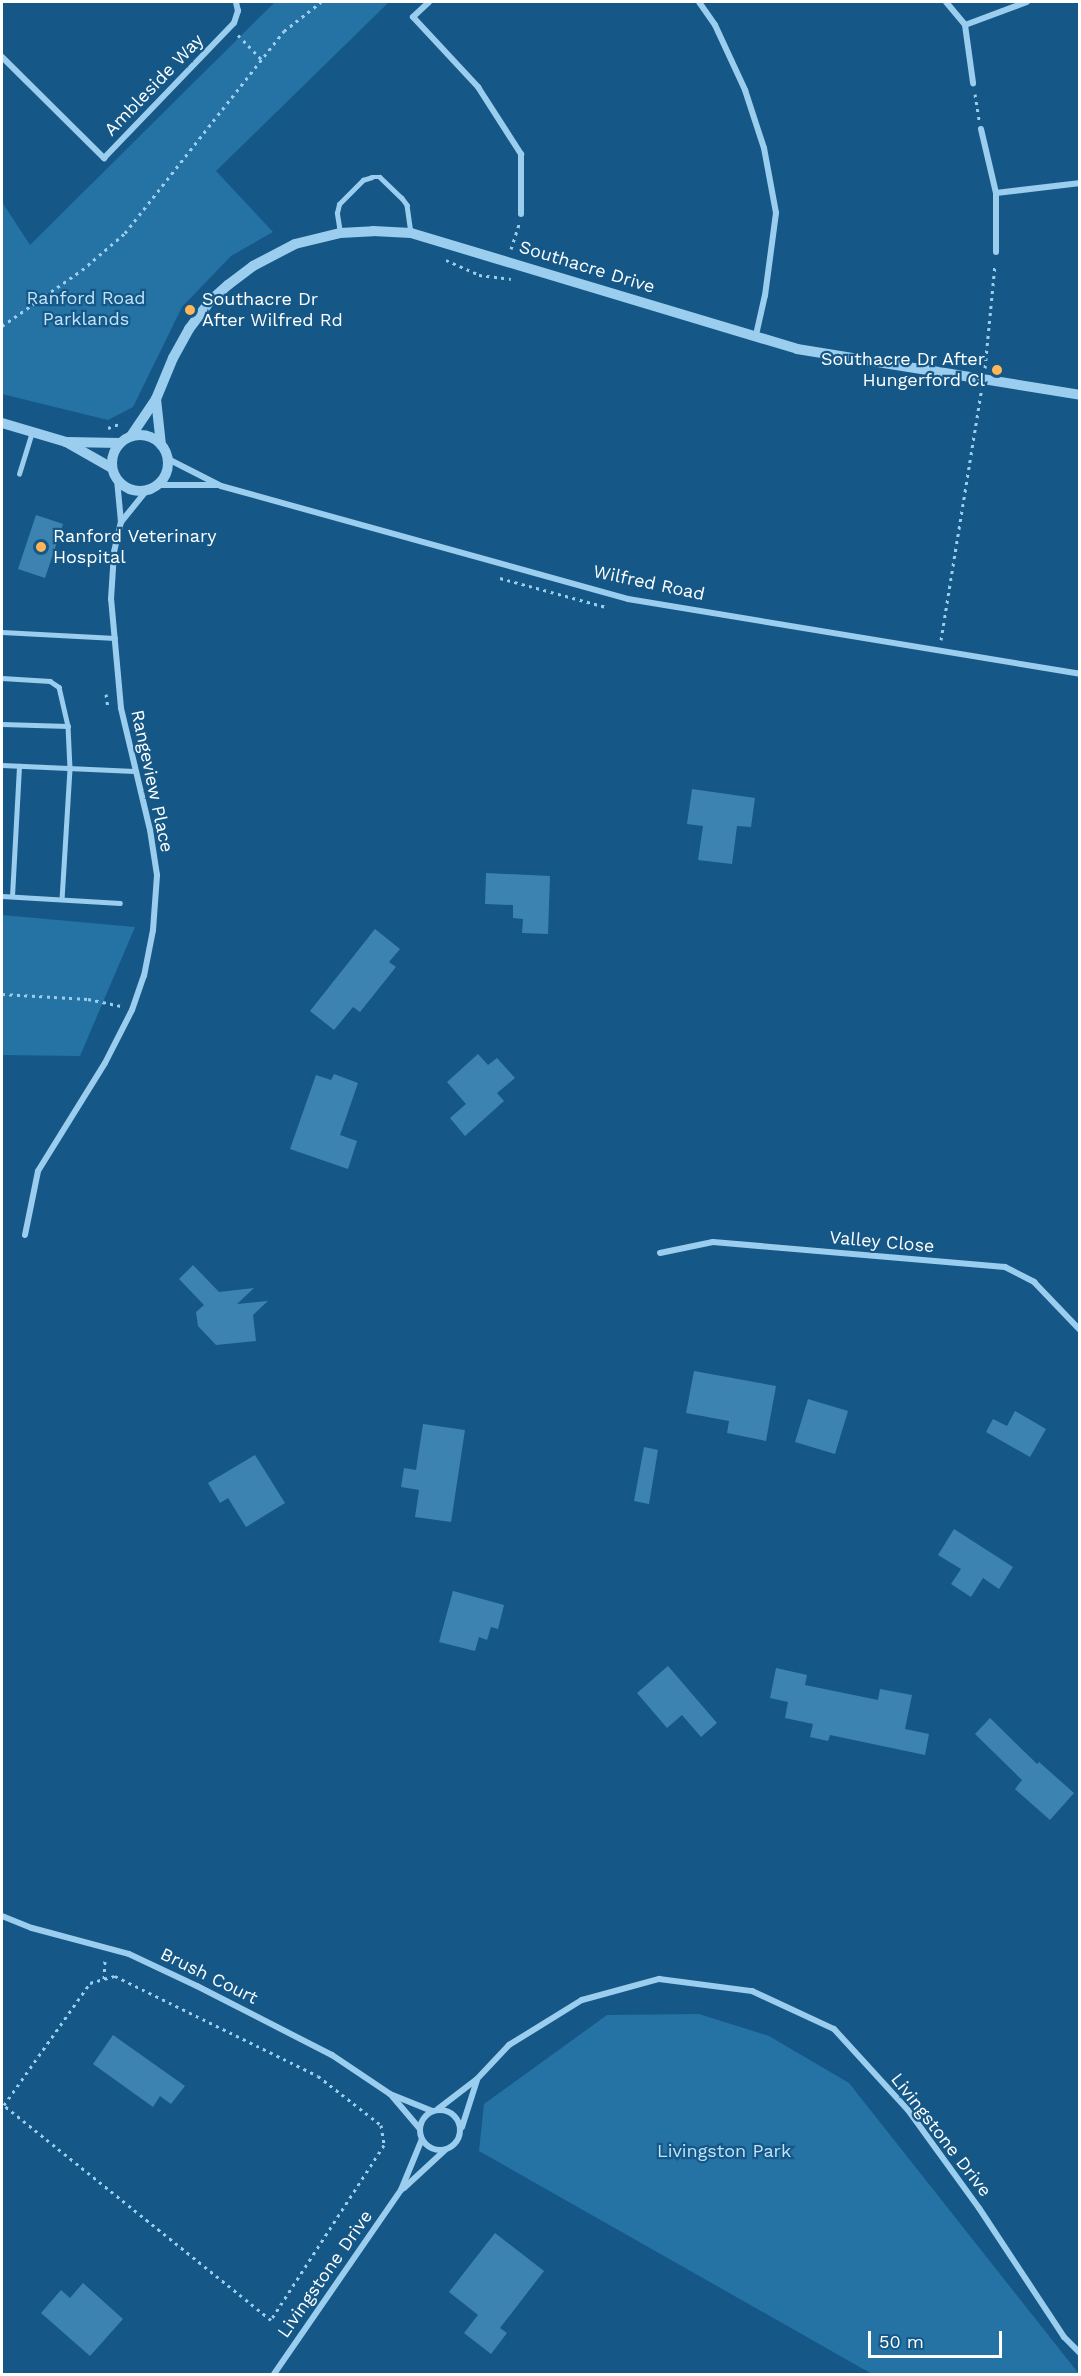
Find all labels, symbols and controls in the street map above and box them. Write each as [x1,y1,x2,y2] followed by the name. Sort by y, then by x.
[100,29,208,141] street label: Ambleside Way
[517,236,657,298] street label: Southacre Drive
[26,288,146,330] park label: Ranford Road Parklands
[202,289,344,332] place label: Southacre Dr After Wilfred Rd
[183,303,197,317] marker: Southacre Dr After Wilfred Rd
[820,349,985,392] place label: Southacre Dr After Hungerford Cl
[990,363,1004,377] marker: Southacre Dr After Hungerford Cl
[53,526,217,568] place label: Ranford Veterinary Hospital
[34,540,48,554] marker: Ranford Veterinary Hospital
[591,561,707,605] street label: Wilfred Road
[126,708,178,854] street label: Rangeview Place
[828,1227,936,1257] street label: Valley Close
[157,1943,261,2009] street label: Brush Court
[886,2069,996,2201] street label: Livingstone Drive
[657,2140,791,2162] park label: Livingston Park
[273,2206,377,2342] street label: Livingstone Drive
[871,2319,1004,2357] scale bar
[879,2331,924,2352] text: 50 m

